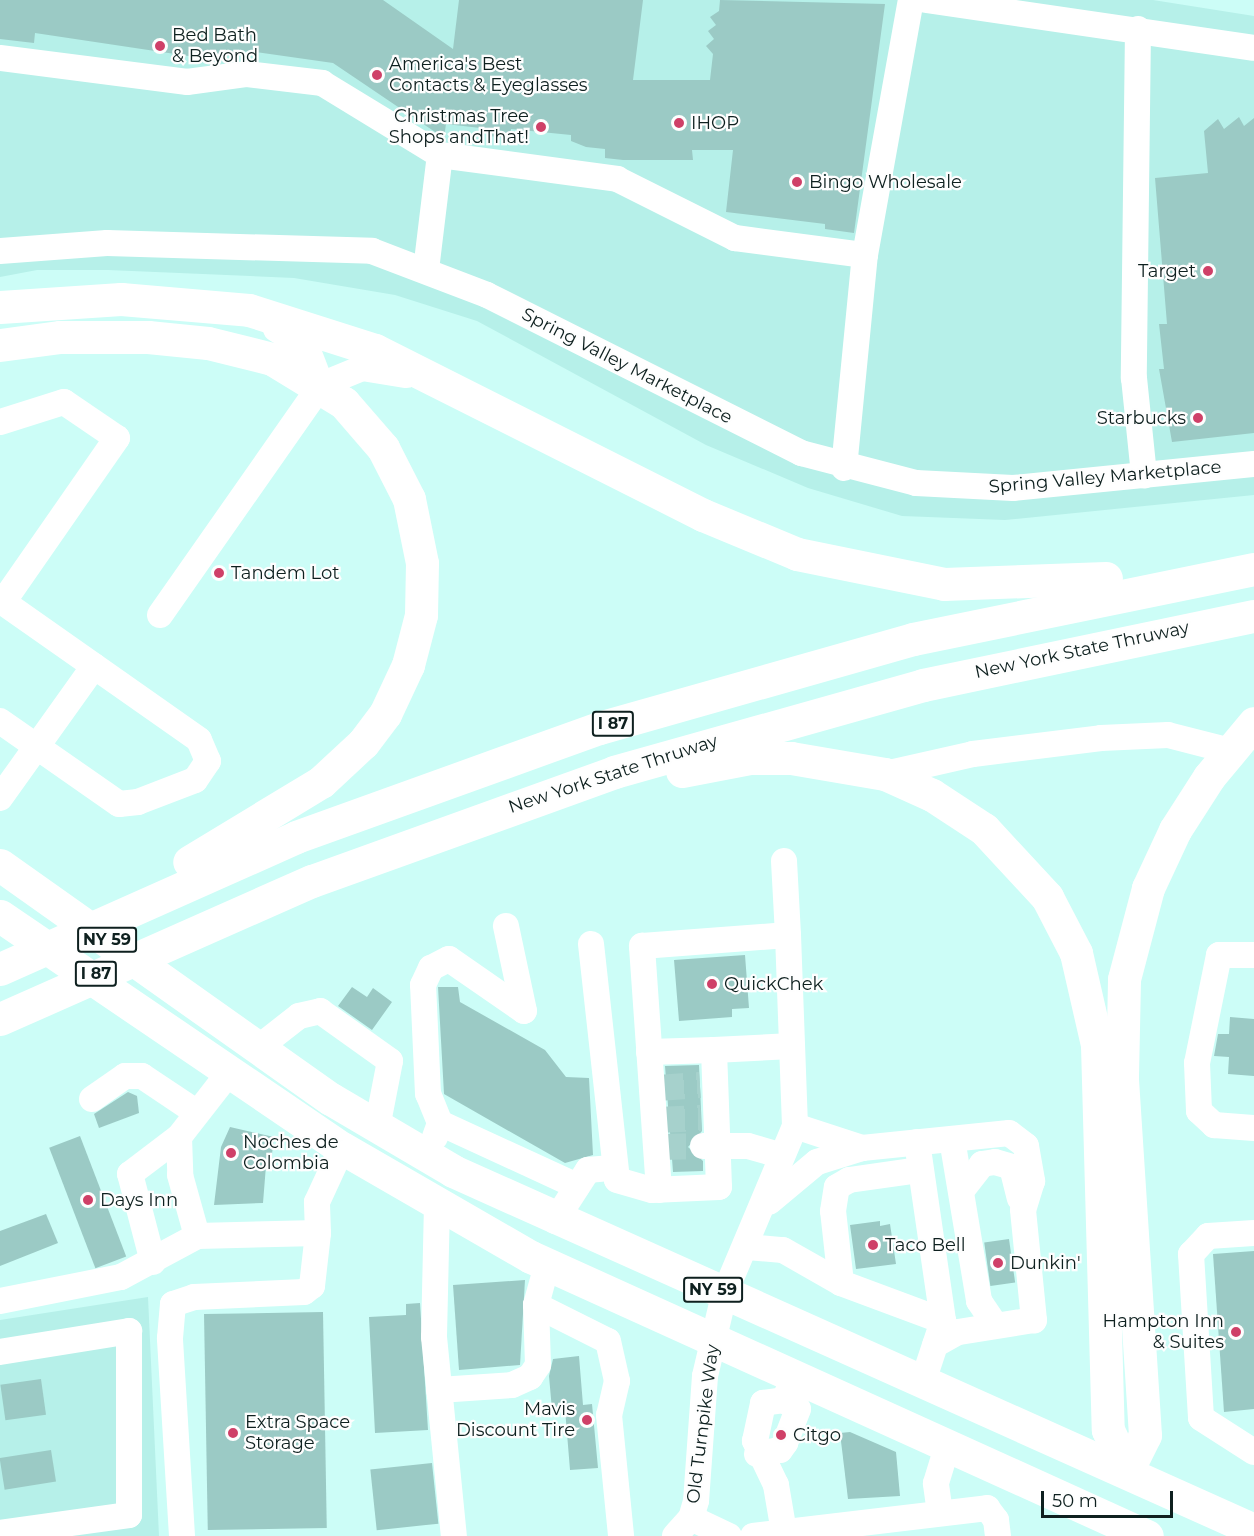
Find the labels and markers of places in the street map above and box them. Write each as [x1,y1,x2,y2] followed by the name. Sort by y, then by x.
[172,25,258,68] place label: Bed Bath & Beyond
[153,39,167,53] marker: Bed Bath & Beyond
[389,54,588,97] place label: America's Best Contacts & Eyeglasses
[370,68,384,82] marker: America's Best Contacts & Eyeglasses
[389,106,529,148] place label: Christmas Tree Shops andThat!
[691,112,739,134] place label: IHOP
[672,116,686,130] marker: IHOP
[534,120,548,134] marker: Christmas Tree Shops andThat!
[809,171,962,193] place label: Bingo Wholesale
[790,175,804,189] marker: Bingo Wholesale
[1138,260,1196,282] place label: Target
[1201,264,1215,278] marker: Target
[1097,407,1186,429] place label: Starbucks
[1191,411,1205,425] marker: Starbucks
[231,562,340,584] place label: Tandem Lot
[212,566,226,580] marker: Tandem Lot
[724,973,823,995] place label: QuickChek
[705,977,719,991] marker: QuickChek
[243,1132,339,1174] place label: Noches de Colombia
[224,1146,238,1160] marker: Noches de Colombia
[100,1189,178,1211] place label: Days Inn
[81,1193,95,1207] marker: Days Inn
[885,1234,966,1256] place label: Taco Bell
[866,1238,880,1252] marker: Taco Bell
[1010,1252,1081,1274] place label: Dunkin'
[991,1256,1005,1270] marker: Dunkin'
[1103,1311,1224,1354] place label: Hampton Inn & Suites
[1229,1325,1243,1339] marker: Hampton Inn & Suites
[456,1399,575,1442] place label: Mavis Discount Tire
[245,1412,350,1454] place label: Extra Space Storage
[580,1413,594,1427] marker: Mavis Discount Tire
[793,1424,841,1446] place label: Citgo
[226,1426,240,1440] marker: Extra Space Storage
[774,1428,788,1442] marker: Citgo

